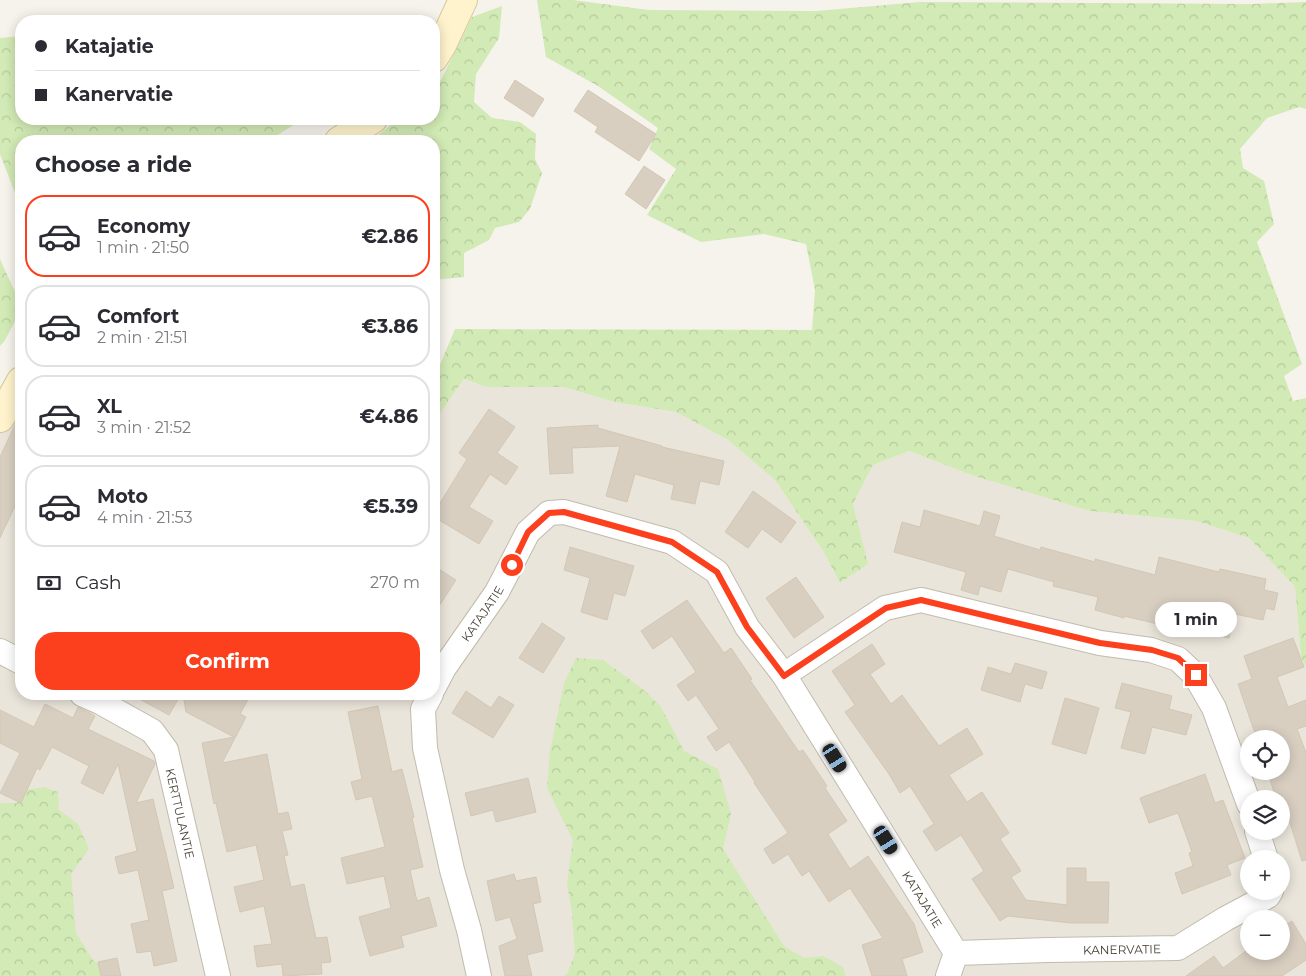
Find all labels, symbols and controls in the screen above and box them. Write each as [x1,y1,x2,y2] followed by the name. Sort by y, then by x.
[65,35,154,58] text: Katajatie
[65,83,173,106] text: Kanervatie
[35,151,192,178] text: Choose a ride
[37,214,82,259] icon: car
[97,215,190,238] text: Economy
[361,225,418,248] text: €2.86
[97,238,189,257] text: 1 min · 21:50
[37,304,82,349] icon: car
[97,305,179,328] text: Comfort
[362,315,418,338] text: €3.86
[97,328,188,347] text: 2 min · 21:51
[37,394,82,439] icon: car
[97,395,122,418] text: XL
[360,405,418,428] text: €4.86
[97,418,191,437] text: 3 min · 21:52
[37,484,82,529] icon: car
[97,485,148,508] text: Moto
[363,495,418,518] text: €5.39
[97,508,193,527] text: 4 min · 21:53
[501,554,523,576] route start
[35,569,63,597] icon: cash
[75,571,122,594] text: Cash
[370,573,420,592] text: 270 m
[458,583,506,644] street label: KATAJATIE
[1155,602,1237,638] callout: 1 min
[1174,610,1218,629] text: 1 min
[35,632,420,690] button: Confirm
[1185,664,1207,686] route end
[1240,730,1290,960] map controls
[1240,730,1290,780] button: locate
[820,741,849,775] car
[163,767,198,860] street label: KERTTULANTIE
[1240,790,1290,840] button: layers
[871,823,900,857] car
[1240,850,1290,900] button: +
[899,868,946,930] street label: KATAJATIE
[1240,910,1290,960] button: −
[1083,941,1161,957] street label: KANERVATIE

